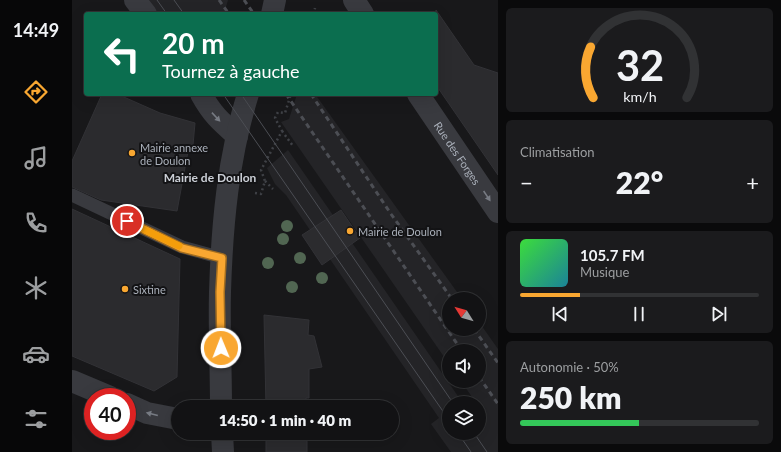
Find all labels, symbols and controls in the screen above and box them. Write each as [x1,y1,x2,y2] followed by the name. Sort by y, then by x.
[13,19,59,41] text: 14:49
[162,26,225,60] text: 20 m
[96,28,148,80] icon: left
[615,40,664,90] text: 32
[162,60,300,82] text: Tournez à gauche
[22,78,50,106] icon: directions
[623,88,656,105] text: km/h
[211,112,221,122] one-way arrow
[432,119,484,187] street label: Rue des Forges
[140,141,208,167] place label: Mairie annexe de Doulon
[22,144,50,172] icon: music
[520,144,595,160] text: Climatisation
[127,148,137,158] marker: Mairie annexe de Doulon
[616,164,663,200] text: 22°
[520,169,533,196] text: −
[746,169,759,196] text: +
[164,170,257,185] district label: Mairie de Doulon
[483,190,491,201] one-way arrow
[110,204,144,238] pin
[22,209,50,237] icon: phone
[116,210,138,232] icon: arrive
[358,225,442,238] place label: Mairie de Doulon
[345,226,355,236] marker: Mairie de Doulon
[580,246,645,264] text: 105.7 FM
[580,264,629,280] text: Musique
[22,274,50,302] icon: climate
[133,283,166,296] place label: Sixtine
[120,284,130,294] marker: Sixtine
[442,292,486,336] north arrow
[442,292,486,440] map controls
[549,303,571,325] icon: previous
[628,303,650,325] icon: pause
[708,303,730,325] icon: next
[200,327,242,369] position arrow
[22,340,50,368] icon: car
[442,344,486,388] button: sound
[520,359,619,375] text: Autonomie · 50%
[520,379,621,415] text: 250 km
[84,388,136,440] speed limit sign: 40
[442,396,486,440] button: layers
[22,405,50,433] icon: filters
[146,410,158,416] one-way arrow
[219,411,351,429] text: 14:50 · 1 min · 40 m

